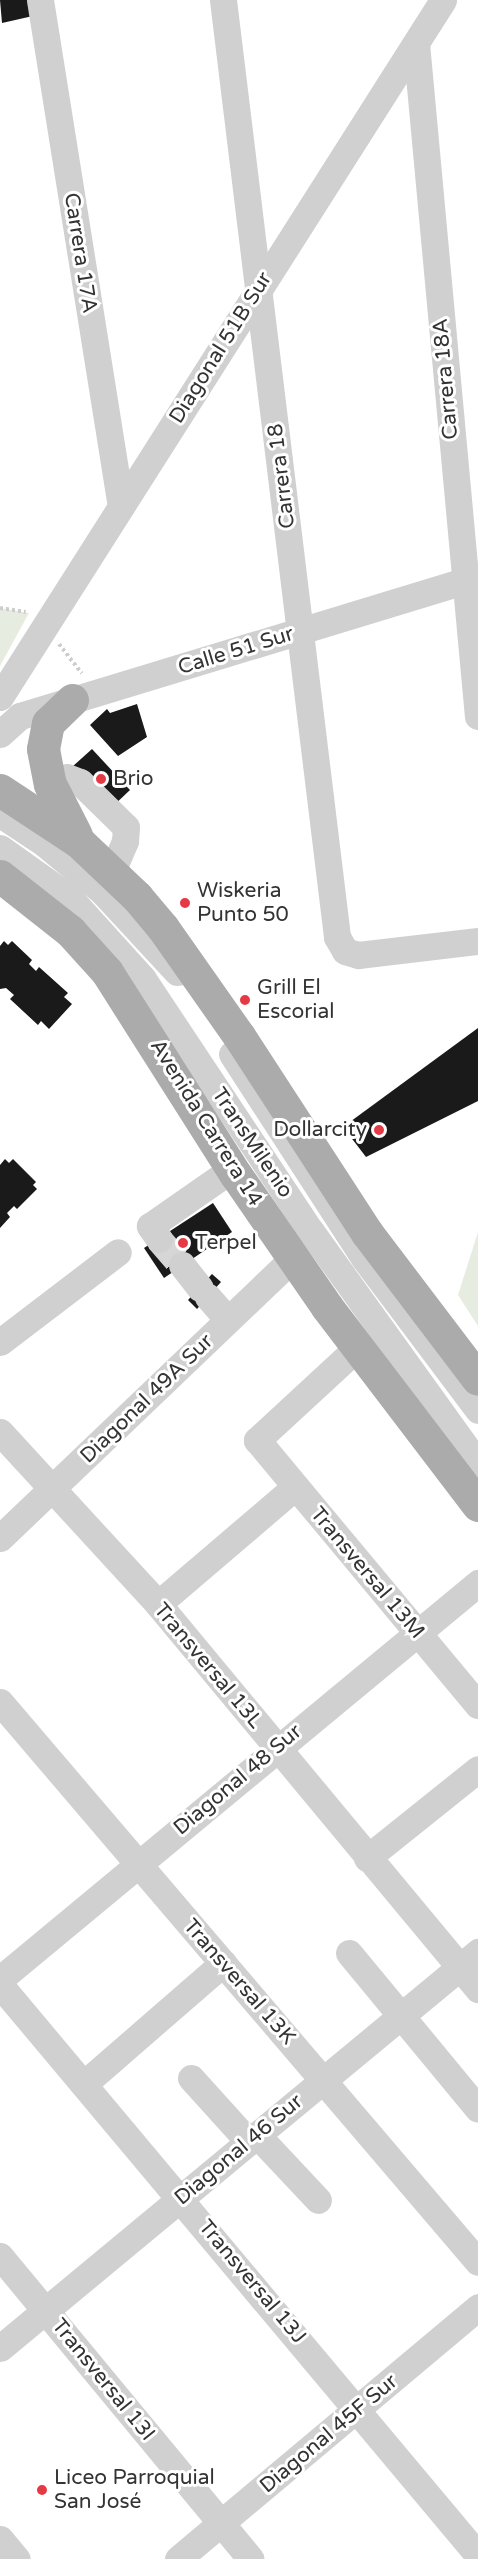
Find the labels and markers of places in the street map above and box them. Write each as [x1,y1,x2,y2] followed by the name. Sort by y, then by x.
[113,766,153,792] place label: Brio
[94,772,108,786] marker: Brio
[197,878,289,928] place label: Wiskeria Punto 50
[178,896,192,910] marker: Wiskeria Punto 50
[257,975,335,1025] place label: Grill El Escorial
[238,993,252,1007] marker: Grill El Escorial
[273,1117,367,1143] place label: Dollarcity
[372,1123,386,1137] marker: Dollarcity
[195,1230,257,1256] place label: Terpel
[176,1236,190,1250] marker: Terpel
[54,2465,215,2515] place label: Liceo Parroquial San José
[35,2483,49,2497] marker: Liceo Parroquial San José

